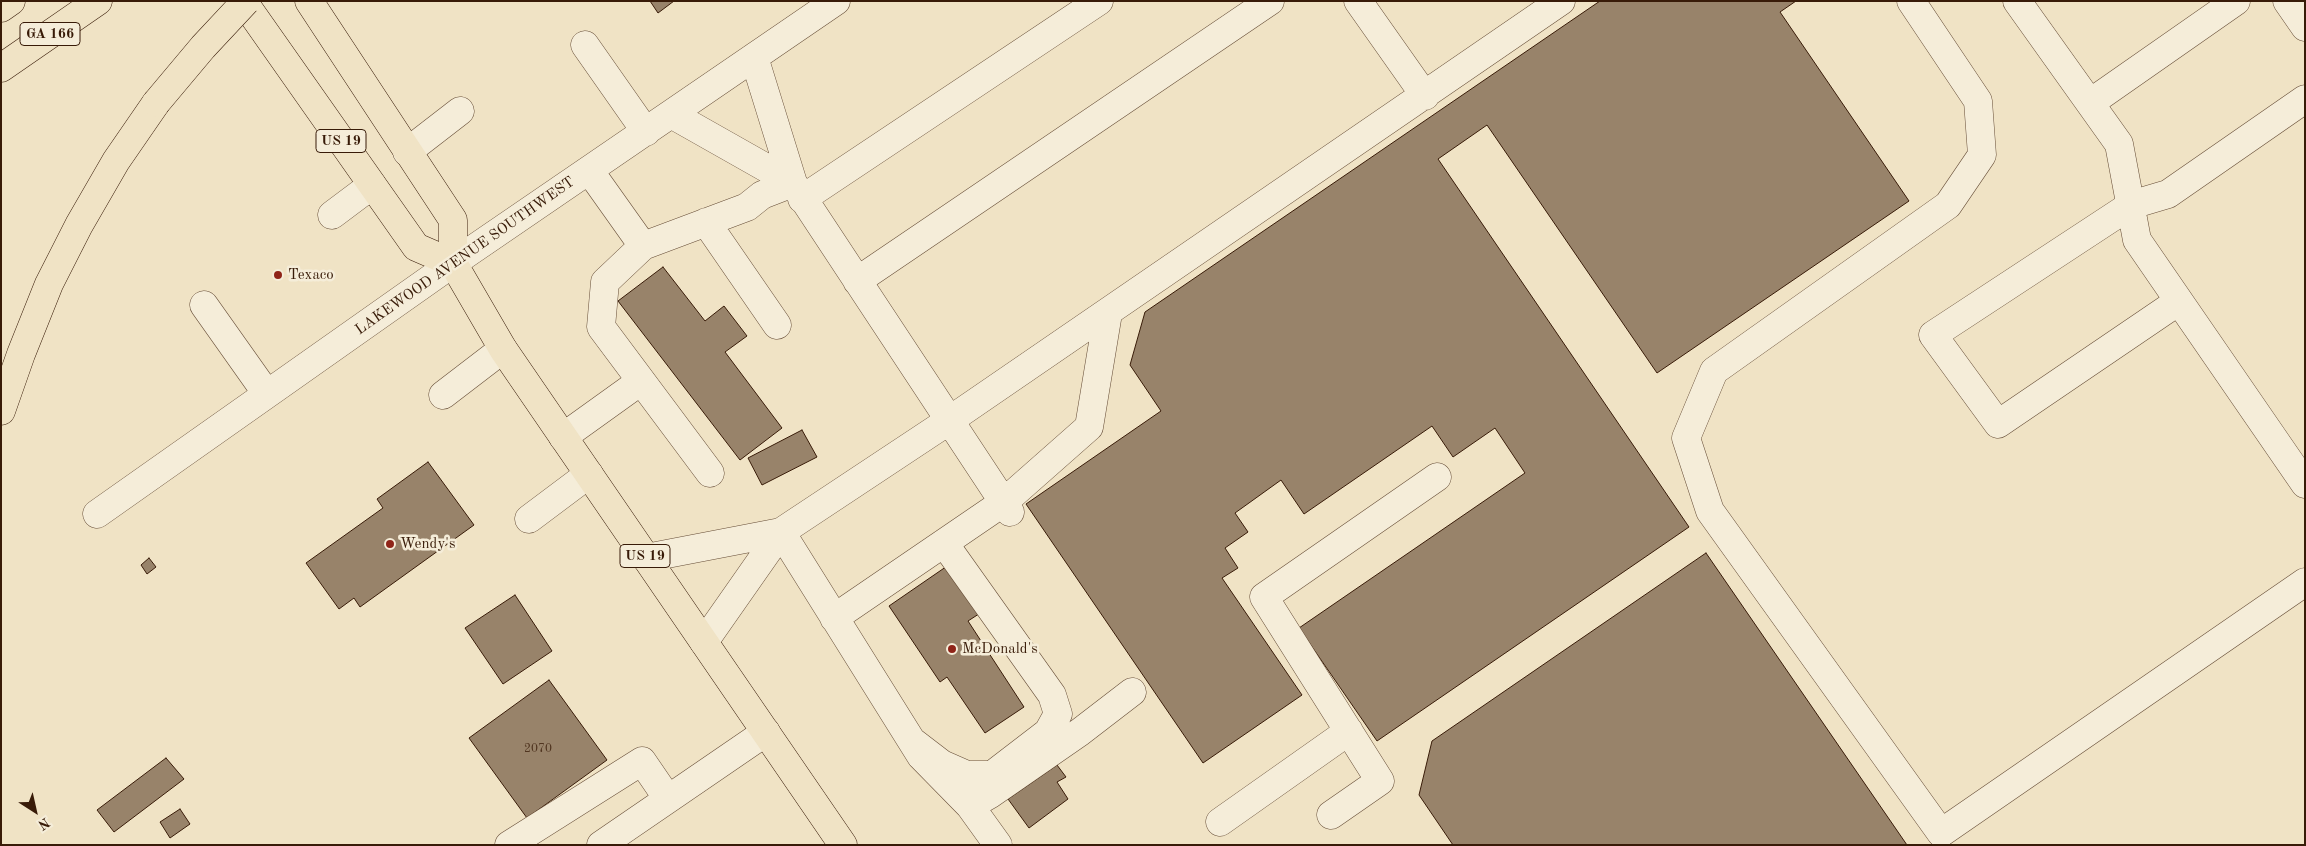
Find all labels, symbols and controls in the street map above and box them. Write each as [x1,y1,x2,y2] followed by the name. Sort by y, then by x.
[20,22,80,46] road number: GA 166
[316,130,366,152] road number: US 19
[352,173,578,339] street label: LAKEWOOD AVENUE SOUTHWEST
[288,266,334,284] place label: Texaco
[272,269,284,281] marker: Texaco
[400,535,455,553] place label: Wendy's
[384,538,396,550] marker: Wendy's
[620,544,670,568] road number: US 19
[962,640,1038,658] place label: McDonald's
[946,643,958,655] marker: McDonald's
[524,742,552,756] house number: 2070
[10,786,60,836] north arrow
[35,814,52,832] text: N

